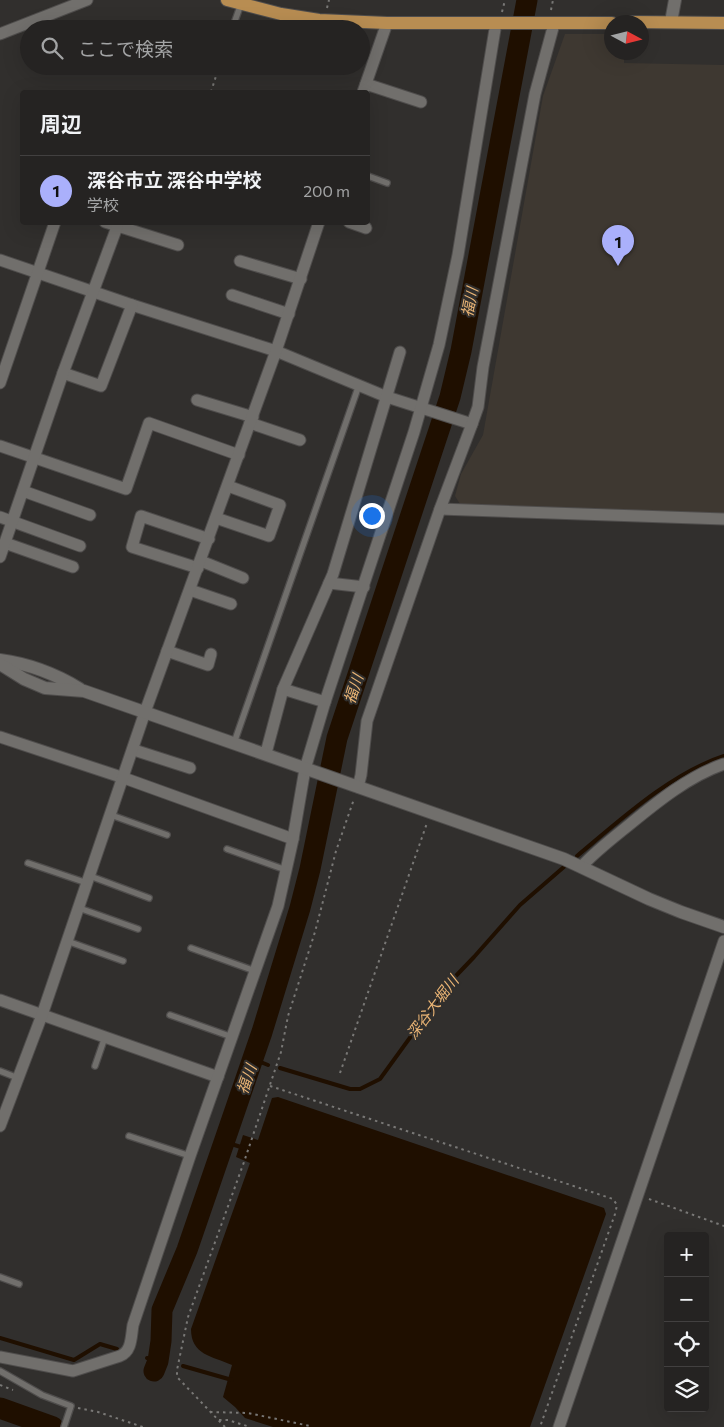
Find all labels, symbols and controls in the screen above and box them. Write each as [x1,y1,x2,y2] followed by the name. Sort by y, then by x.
[604,15,649,60] north arrow
[20,20,370,75] search box
[38,34,66,62] icon: search
[78,37,173,60] text: ここで検索
[40,111,82,136] text: 周辺
[87,168,262,191] text: 深谷市立 深谷中学校
[52,181,60,200] text: 1
[303,181,350,200] text: 200 m
[87,195,119,214] text: 学校
[602,225,634,266] pin: 1
[457,284,481,318] water label: 福川
[359,503,385,529] your location
[340,670,367,706] water label: 福川
[402,970,463,1042] water label: 深谷大堀川
[233,1060,260,1096] water label: 福川
[664,1232,709,1412] map controls
[664,1232,709,1277] button: +
[664,1277,709,1322] button: −
[664,1322,709,1367] button: locate
[664,1367,709,1412] button: layers

